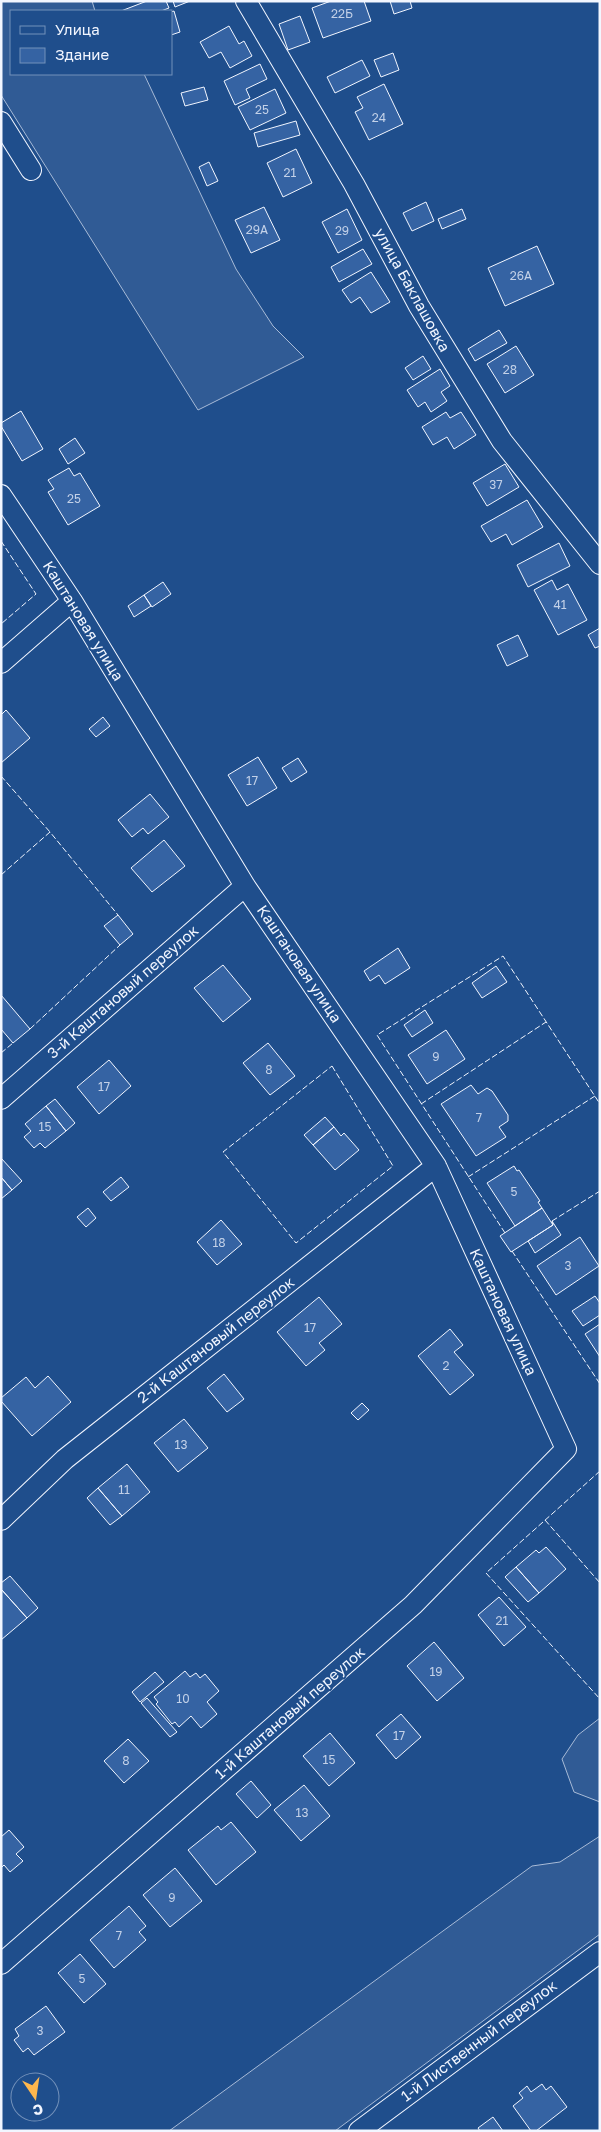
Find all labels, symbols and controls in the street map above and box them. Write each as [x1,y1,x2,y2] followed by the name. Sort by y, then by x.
[331,6,353,21] house number: 22Б
[10,10,172,75] legend
[55,20,100,38] text: Улица
[55,45,109,63] text: Здание
[255,102,269,117] house number: 25
[372,110,386,125] house number: 24
[284,165,297,180] house number: 21
[246,222,268,237] house number: 29А
[335,223,349,238] house number: 29
[371,224,454,355] street label: улица Баклашовка
[510,268,532,283] house number: 26А
[503,362,517,377] house number: 28
[489,477,503,492] house number: 37
[67,491,81,506] house number: 25
[40,557,128,684] street label: Каштановая улица
[553,597,567,612] house number: 41
[246,773,258,788] house number: 17
[254,901,346,1026] street label: Каштановая улица
[43,921,202,1062] street label: 3-й Каштановый переулок
[432,1049,440,1064] house number: 9
[265,1062,273,1077] house number: 8
[98,1079,110,1094] house number: 17
[476,1110,482,1125] house number: 7
[39,1119,51,1134] house number: 15
[511,1184,518,1199] house number: 5
[212,1235,226,1250] house number: 18
[467,1245,541,1378] street label: Каштановая улица
[564,1258,572,1273] house number: 3
[133,1272,298,1406] street label: 2-й Каштановый переулок
[304,1320,316,1335] house number: 17
[443,1358,450,1373] house number: 2
[175,1437,187,1452] house number: 13
[118,1482,130,1497] house number: 11
[496,1613,509,1628] house number: 21
[211,1642,368,1782] street label: 1-й Каштановый переулок
[429,1664,443,1679] house number: 19
[176,1691,190,1706] house number: 10
[393,1728,405,1743] house number: 17
[323,1752,335,1767] house number: 15
[122,1753,130,1768] house number: 8
[296,1805,308,1820] house number: 13
[168,1890,176,1905] house number: 9
[116,1928,122,1943] house number: 7
[79,1971,86,1986] house number: 5
[397,1975,560,2105] street label: 1-й Лиственный переулок
[36,2023,44,2038] house number: 3
[10,2072,60,2122] north arrow
[31,2101,45,2120] text: С

